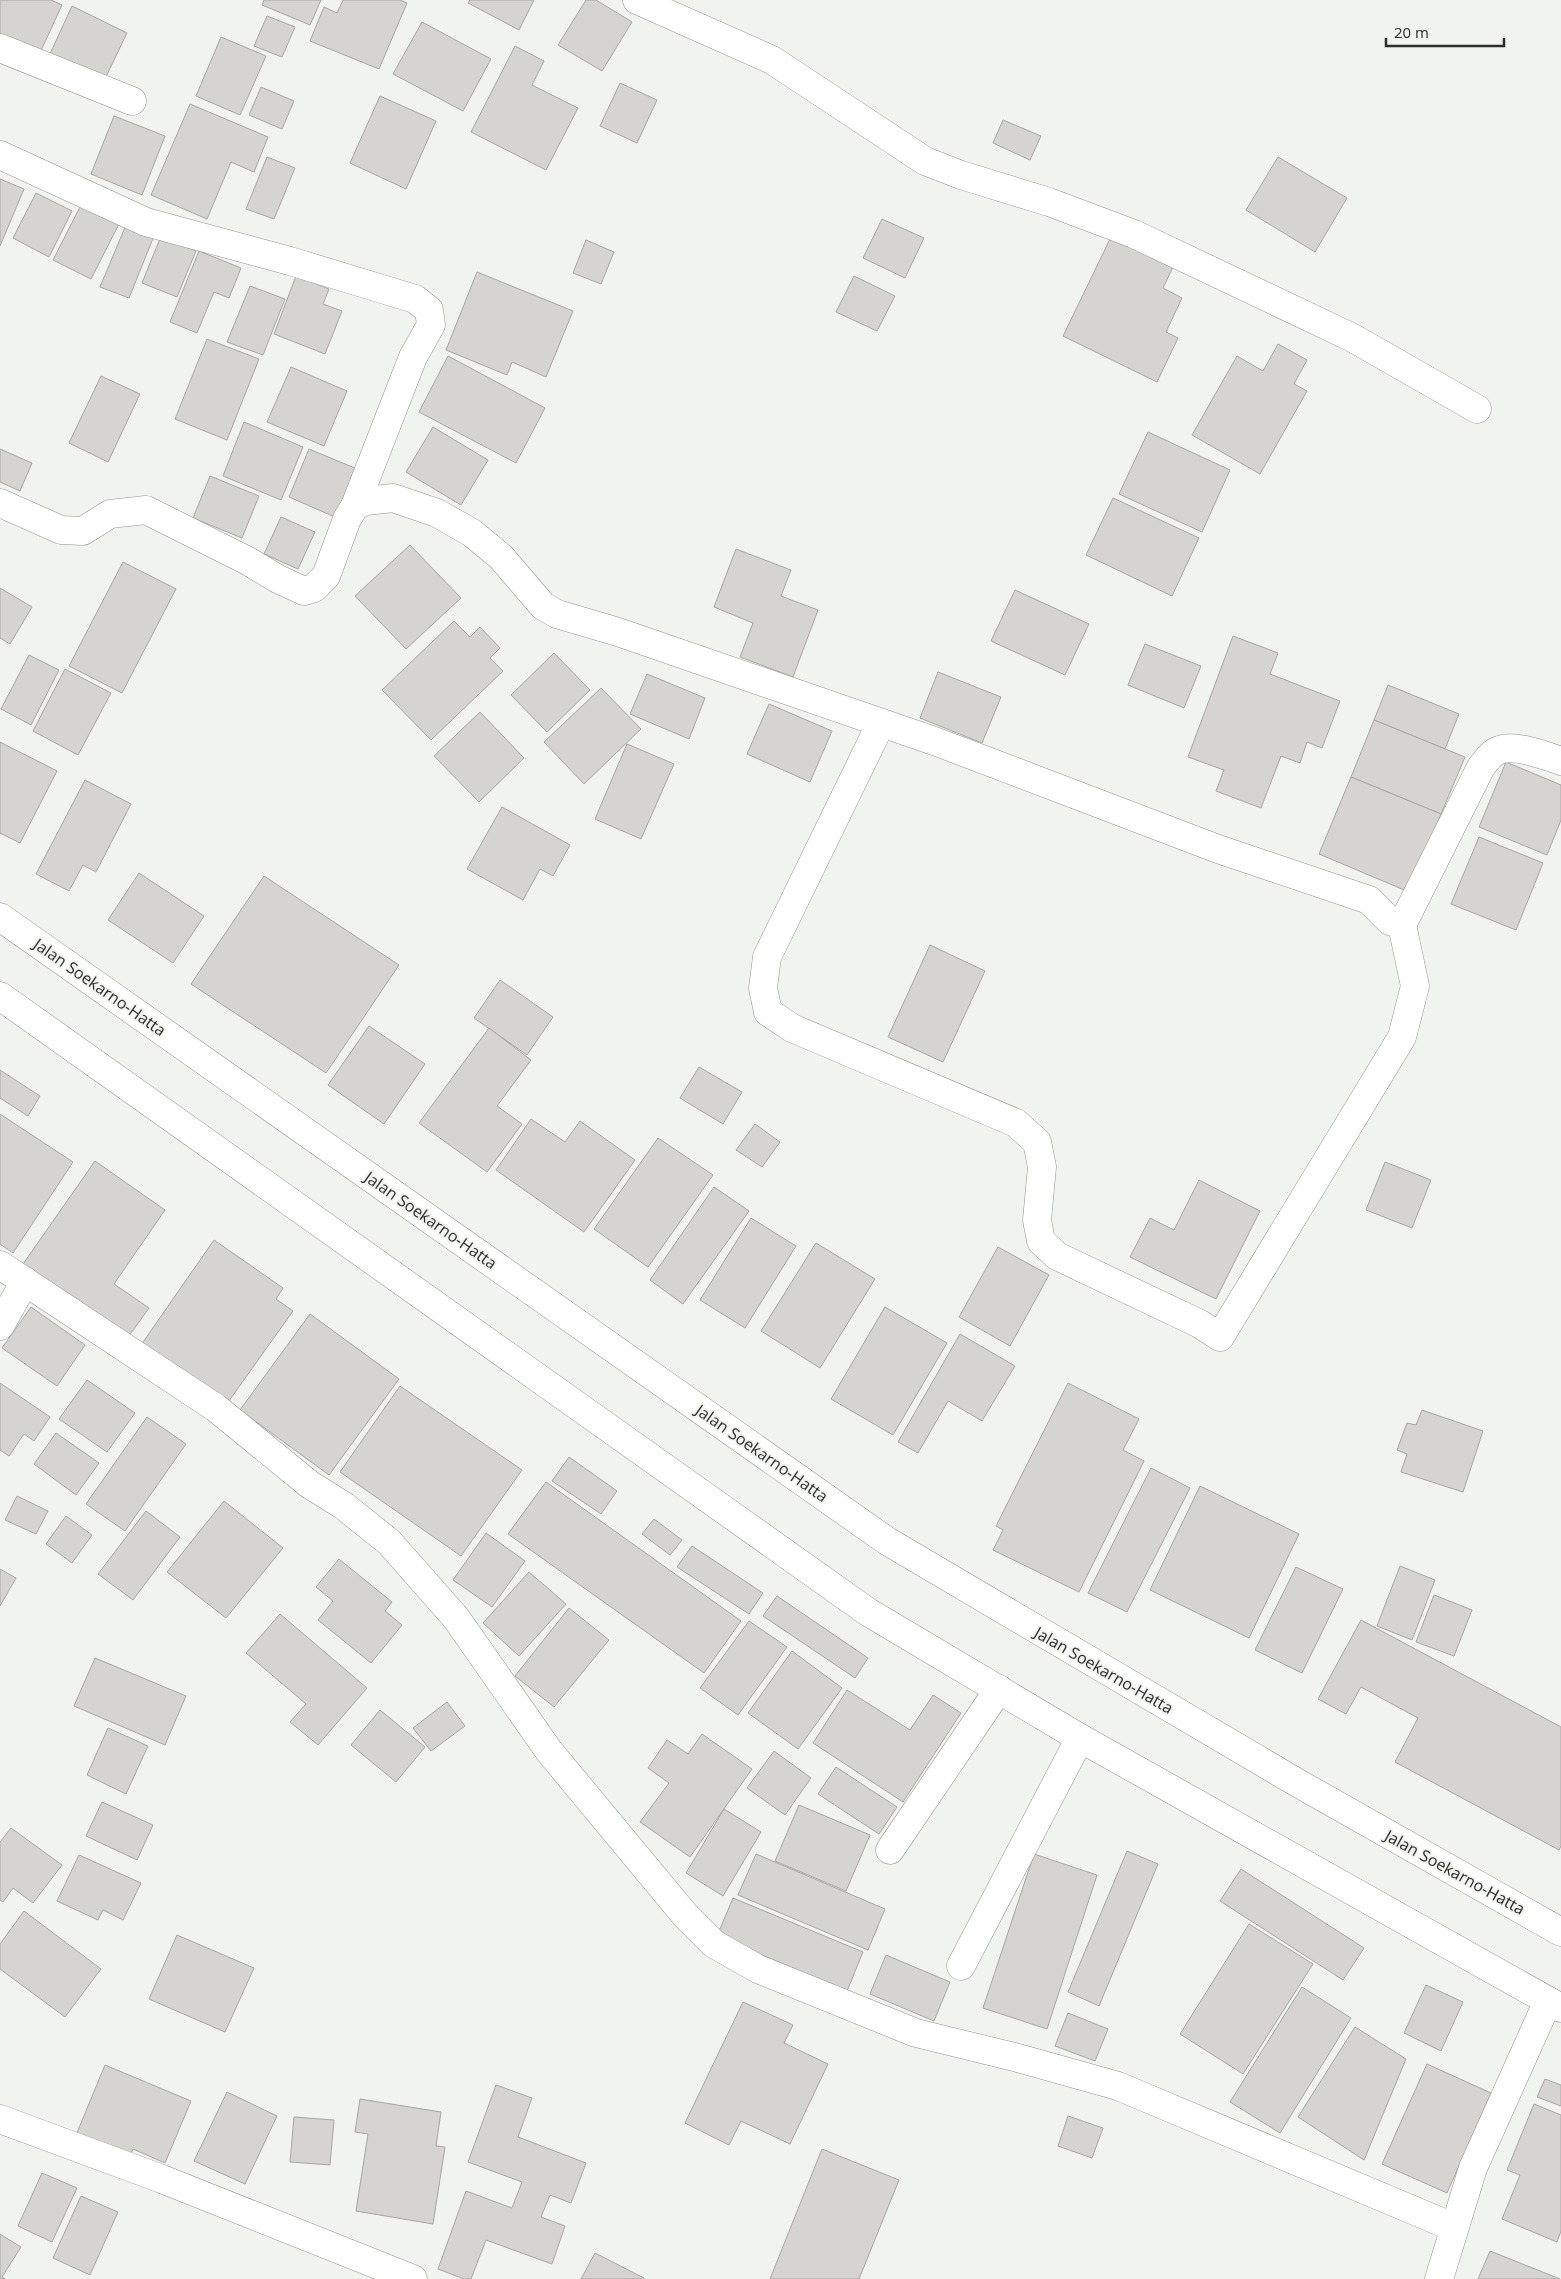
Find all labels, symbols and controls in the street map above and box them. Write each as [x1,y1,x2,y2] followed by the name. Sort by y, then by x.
[1386,15,1504,47] scale bar
[1394,22,1429,42] text: 20 m
[28,932,171,1041] street label: Jalan Soekarno-Hatta
[359,1165,502,1274] street label: Jalan Soekarno-Hatta
[690,1398,833,1507] street label: Jalan Soekarno-Hatta
[1029,1620,1177,1719] street label: Jalan Soekarno-Hatta
[1379,1823,1529,1920] street label: Jalan Soekarno-Hatta

